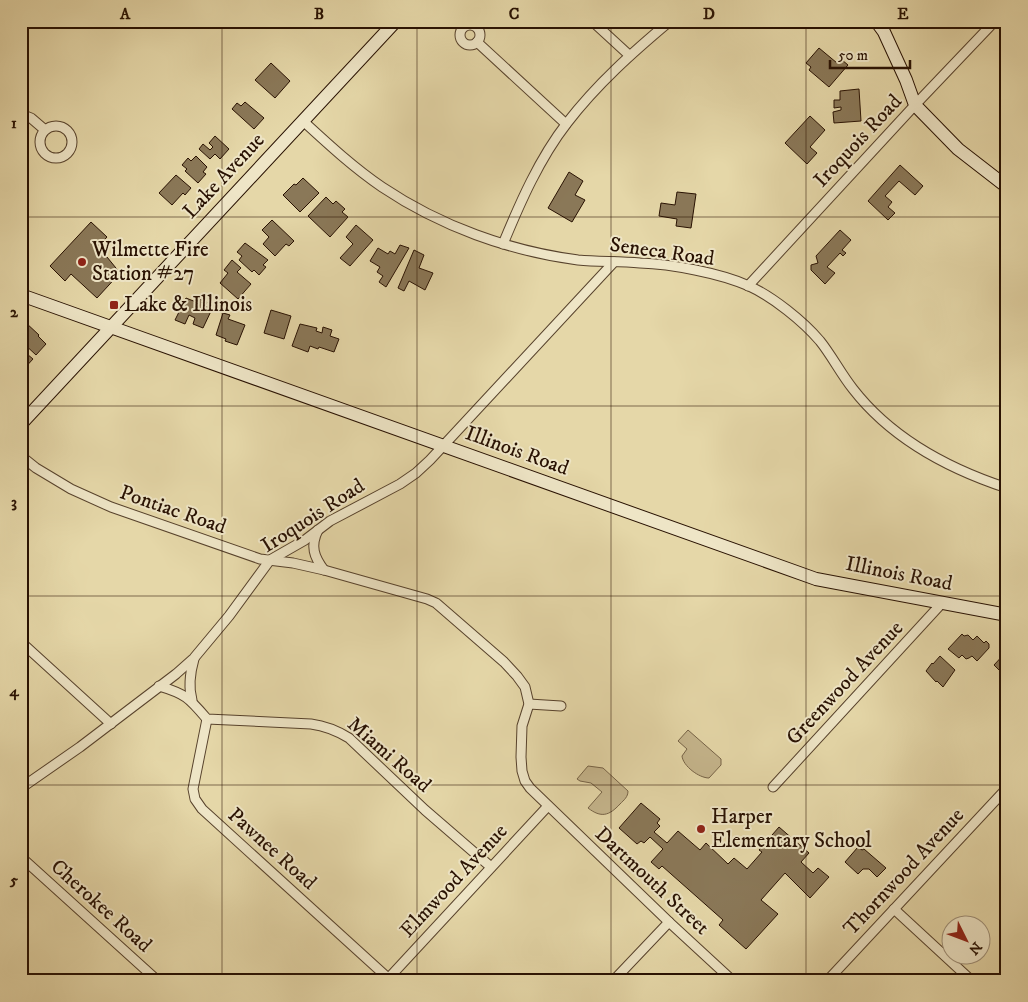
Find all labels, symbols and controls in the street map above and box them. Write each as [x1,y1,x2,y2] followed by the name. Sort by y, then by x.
[119,4,131,24] text: A
[314,4,324,24] text: B
[509,4,519,24] text: C
[703,4,715,24] text: D
[897,4,909,24] text: E
[830,38,910,70] scale bar
[838,46,868,65] text: 50 m
[808,89,908,193] street label: Iroquois Road
[11,113,17,133] text: 1
[178,127,271,224] street label: Lake Avenue
[608,232,716,272] street label: Seneca Road
[91,237,209,287] place label: Wilmette Fire Station #27
[76,256,88,268] marker: Wilmette Fire Station #27
[124,292,252,318] place label: Lake & Illinois
[108,299,120,311] marker: Lake & Illinois
[10,302,19,322] text: 2
[462,420,573,482] street label: Illinois Road
[257,473,370,559] street label: Iroquois Road
[116,480,230,541] street label: Pontiac Road
[11,492,17,512] text: 3
[843,551,955,597] street label: Illinois Road
[781,615,909,750] street label: Greenwood Avenue
[8,681,19,701] text: 4
[342,711,437,799] street label: Miami Road
[222,802,322,896] street label: Pawnee Road
[838,803,970,941] street label: Thornwood Avenue
[711,804,872,854] place label: Harper Elementary School
[395,818,514,943] street label: Elmwood Avenue
[589,821,715,941] street label: Dartmouth Street
[695,823,707,835] marker: Harper Elementary School
[45,854,157,959] street label: Cherokee Road
[9,870,18,890] text: 5
[940,914,990,964] north arrow
[964,938,985,959] text: N

